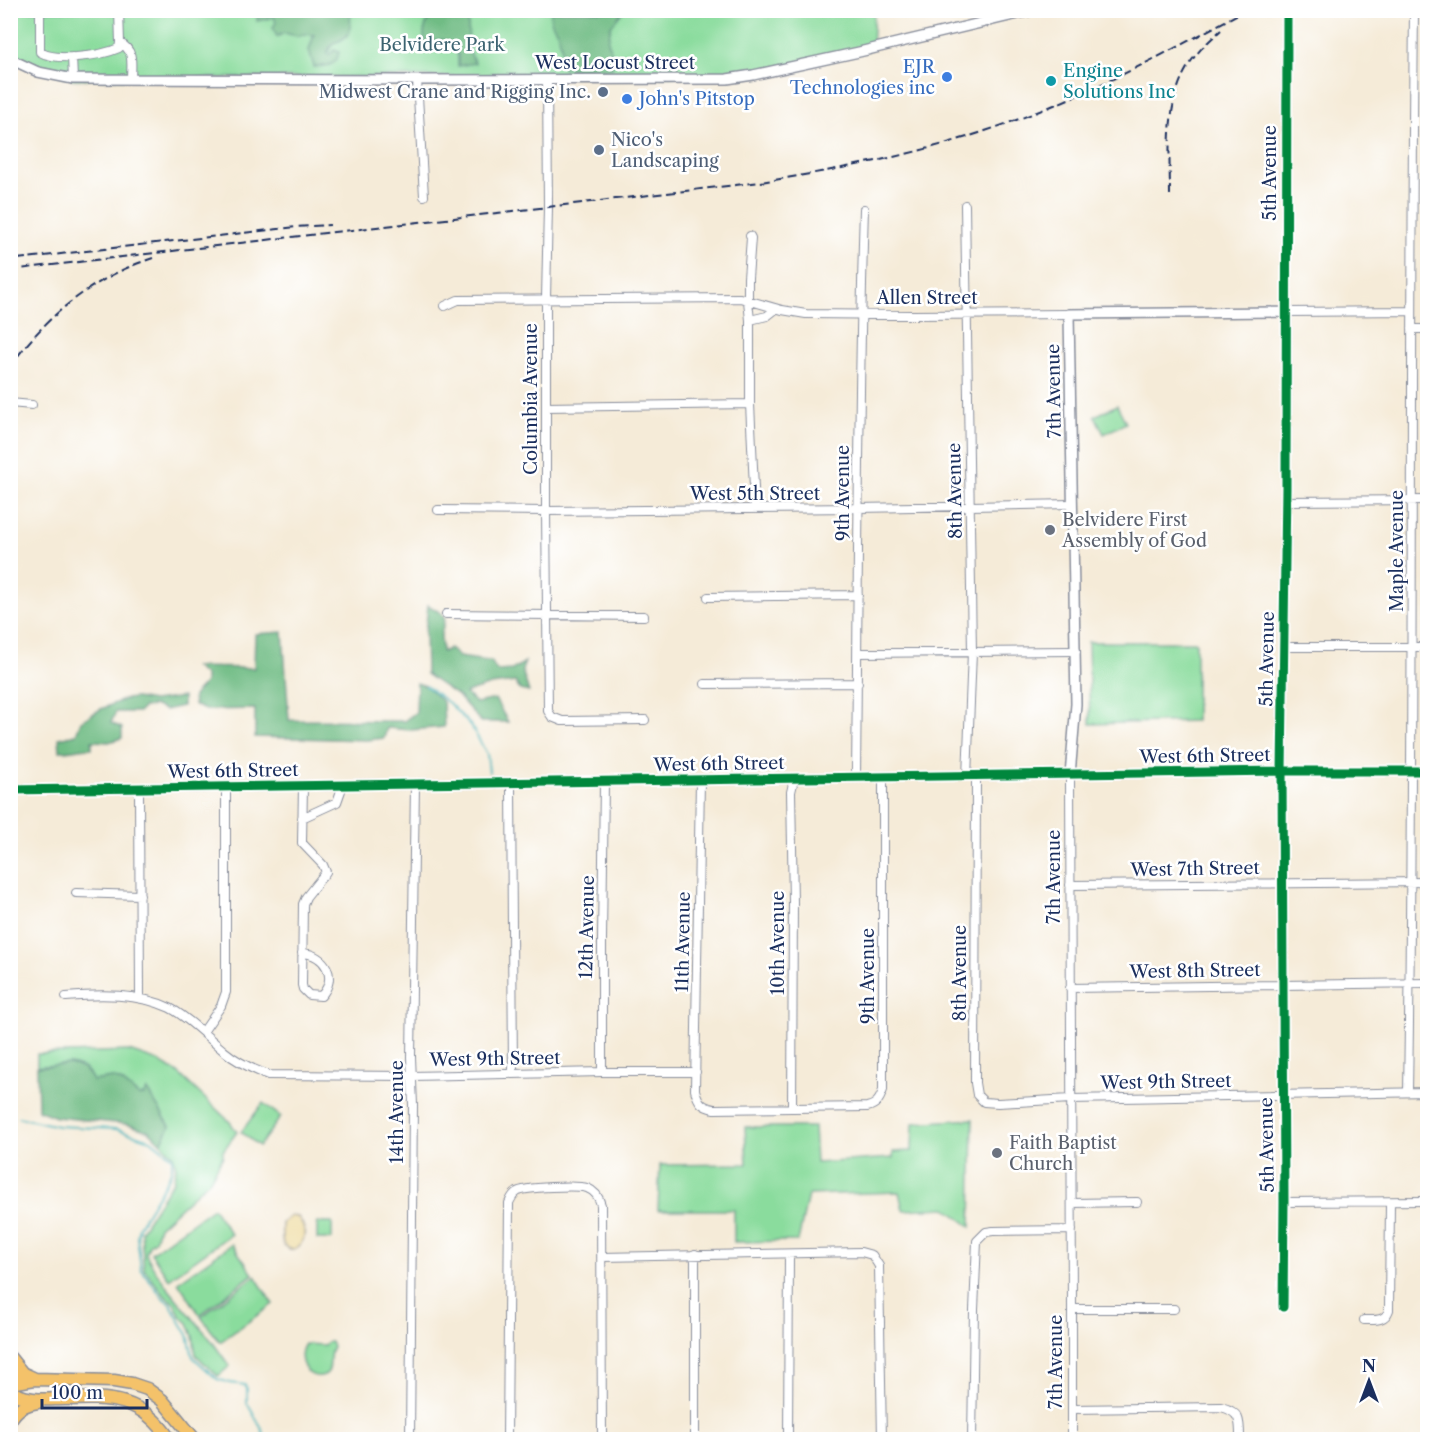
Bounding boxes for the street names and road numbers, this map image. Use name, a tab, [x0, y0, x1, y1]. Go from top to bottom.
street label: West Locust Street	[534, 52, 696, 74]
street label: 5th Avenue	[1259, 125, 1281, 221]
street label: Allen Street	[875, 287, 978, 309]
street label: Columbia Avenue	[520, 323, 542, 475]
street label: 7th Avenue	[1042, 344, 1066, 438]
street label: 8th Avenue	[943, 443, 967, 539]
street label: 9th Avenue	[832, 445, 854, 541]
street label: West 5th Street	[689, 483, 821, 505]
street label: Maple Avenue	[1386, 490, 1408, 612]
street label: 5th Avenue	[1255, 611, 1279, 707]
street label: West 6th Street	[1138, 744, 1271, 768]
street label: West 6th Street	[652, 752, 785, 776]
street label: West 6th Street	[166, 759, 299, 783]
street label: 7th Avenue	[1043, 830, 1065, 924]
street label: West 7th Street	[1129, 857, 1261, 881]
street label: 12th Avenue	[575, 875, 599, 979]
street label: 11th Avenue	[671, 891, 695, 993]
street label: 10th Avenue	[767, 891, 789, 995]
street label: 8th Avenue	[949, 925, 971, 1021]
street label: 9th Avenue	[857, 928, 879, 1024]
street label: West 8th Street	[1128, 959, 1261, 983]
street label: West 9th Street	[428, 1047, 561, 1071]
street label: 14th Avenue	[386, 1060, 408, 1164]
street label: West 9th Street	[1099, 1070, 1232, 1094]
street label: 5th Avenue	[1255, 1097, 1279, 1193]
street label: 7th Avenue	[1045, 1315, 1067, 1409]

